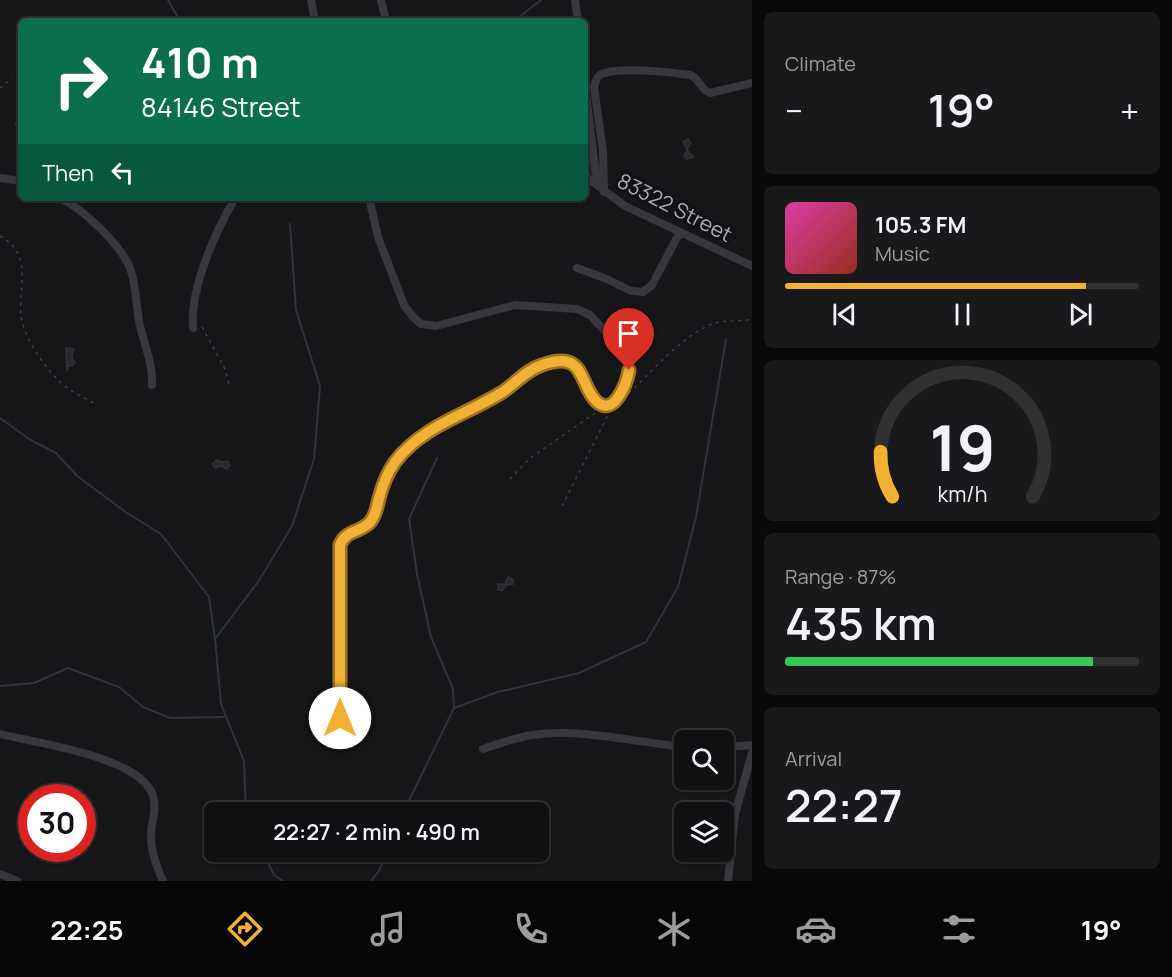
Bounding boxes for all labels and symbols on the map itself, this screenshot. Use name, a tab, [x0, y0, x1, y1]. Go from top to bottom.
street label: 83322 Street	[613, 166, 737, 248]
pin	[603, 308, 654, 370]
position arrow	[308, 686, 372, 750]
speed limit sign: 30	[18, 784, 96, 862]

